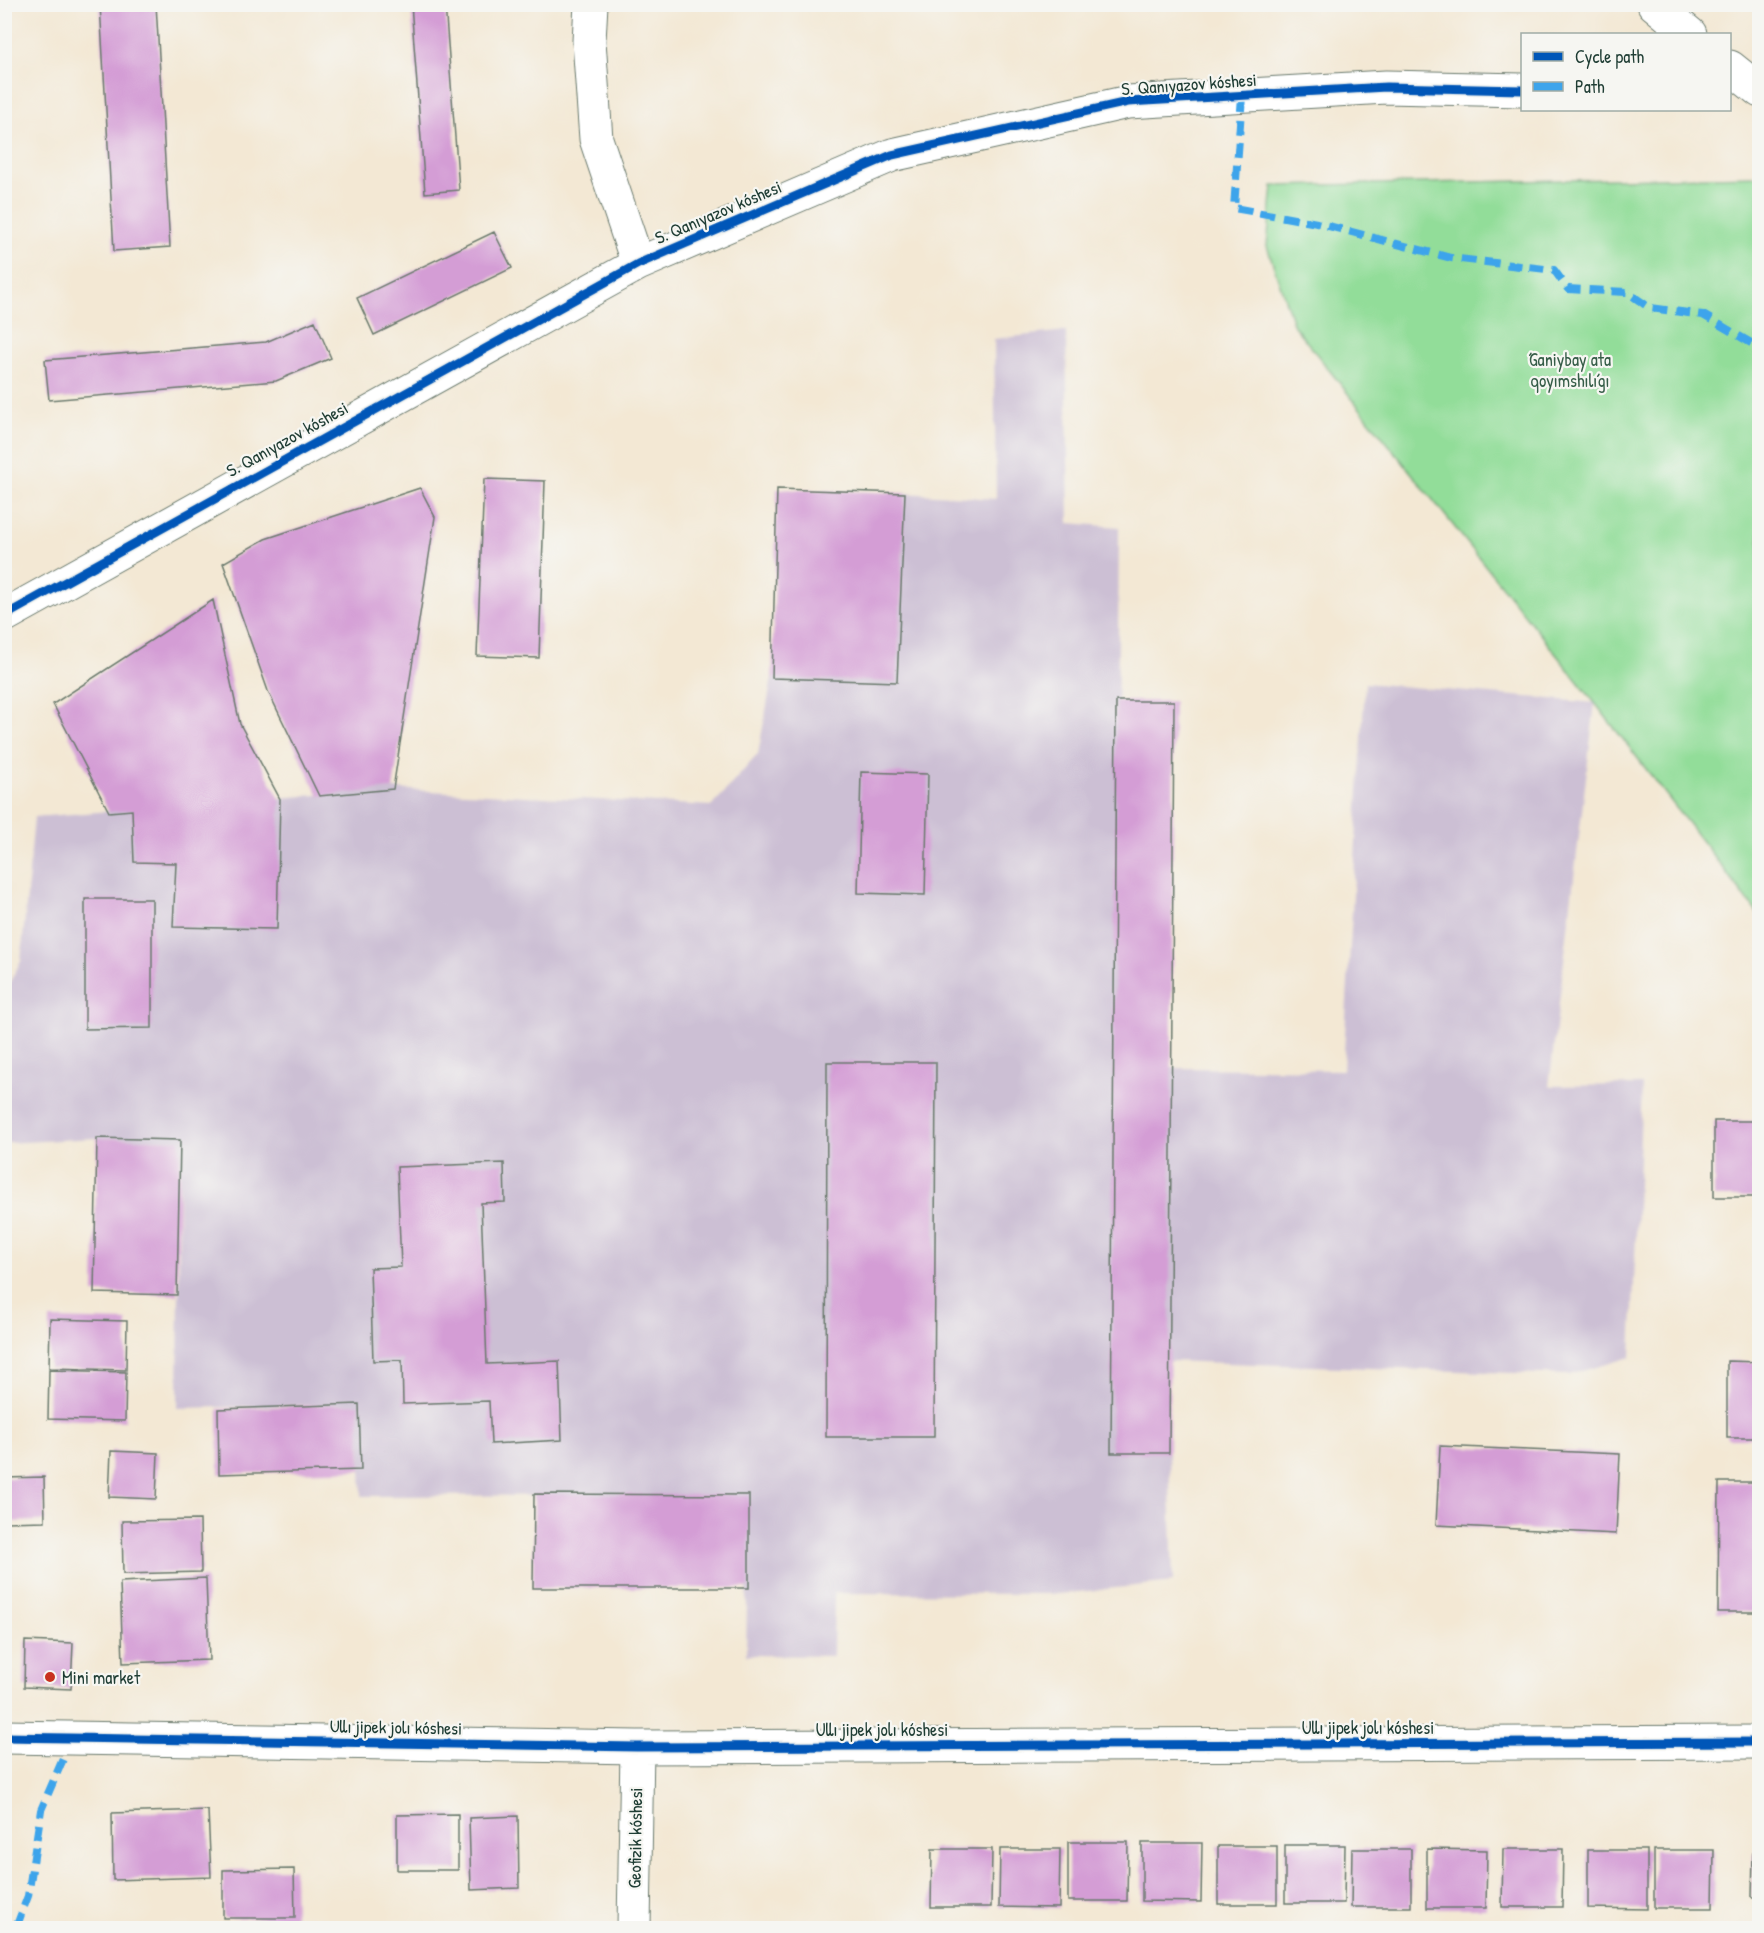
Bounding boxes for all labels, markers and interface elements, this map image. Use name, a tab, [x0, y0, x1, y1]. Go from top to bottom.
legend	[1521, 33, 1731, 111]
text: Cycle path	[1575, 44, 1645, 69]
street label: S. Qanıyazov kóshesi	[1121, 67, 1257, 101]
text: Path	[1575, 74, 1605, 99]
street label: S. Qanıyazov kóshesi	[651, 174, 785, 250]
park label: Ǵaniybay ata qoyımshılıǵı	[1529, 347, 1611, 393]
street label: S. Qanıyazov kóshesi	[222, 395, 352, 483]
place label: Mini market	[62, 1665, 141, 1690]
marker: Mini market	[43, 1670, 57, 1684]
street label: Ullı jipek jolı kóshesi	[330, 1713, 462, 1741]
street label: Ullı jipek jolı kóshesi	[1302, 1715, 1434, 1740]
street label: Ullı jipek jolı kóshesi	[816, 1717, 948, 1742]
street label: Geofizik kóshesi	[622, 1787, 648, 1889]

